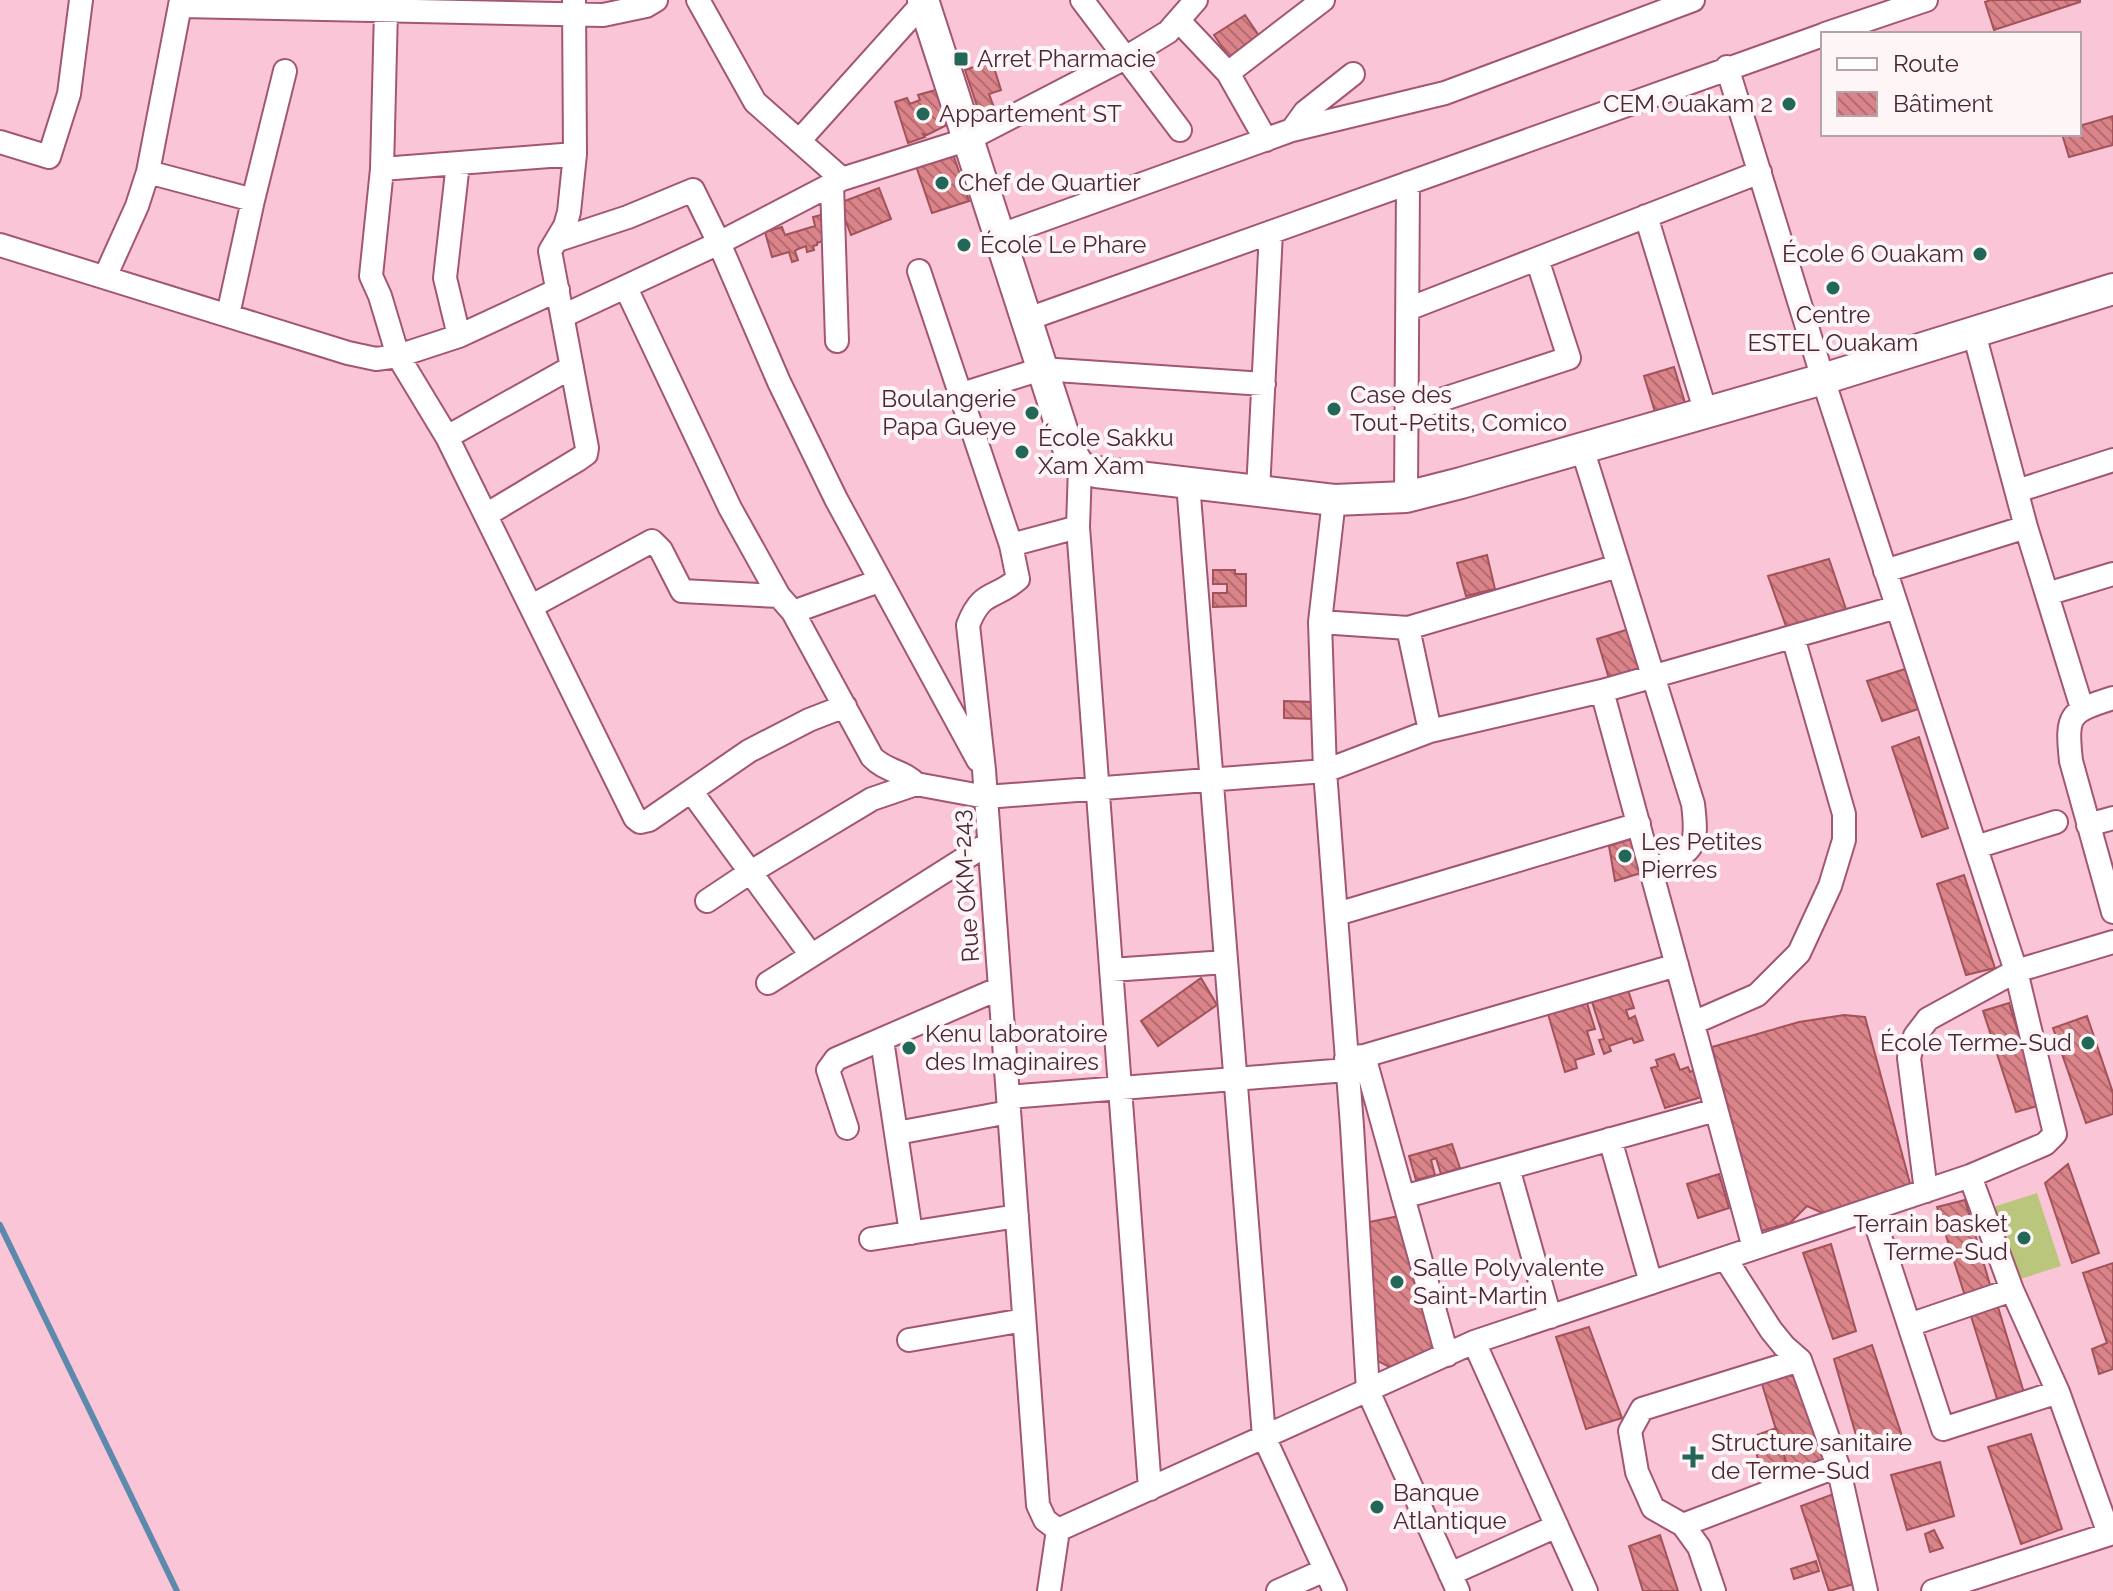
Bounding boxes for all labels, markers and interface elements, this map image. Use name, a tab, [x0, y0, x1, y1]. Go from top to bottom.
legend	[1821, 32, 2081, 136]
place label: Arret Pharmacie	[977, 44, 1156, 73]
text: Route	[1893, 49, 1959, 78]
marker: Arret Pharmacie	[952, 50, 970, 68]
place label: CEM Ouakam 2	[1603, 89, 1773, 118]
text: Bâtiment	[1893, 89, 1993, 118]
marker: CEM Ouakam 2	[1780, 95, 1798, 113]
place label: Appartement ST	[939, 99, 1122, 128]
marker: Appartement ST	[914, 105, 932, 123]
place label: Chef de Quartier	[958, 168, 1141, 197]
marker: Chef de Quartier	[933, 174, 951, 192]
place label: École Le Phare	[980, 230, 1146, 259]
marker: École Le Phare	[955, 236, 973, 254]
place label: École 6 Ouakam	[1782, 239, 1964, 268]
marker: École 6 Ouakam	[1971, 245, 1989, 263]
marker: Centre ESTEL Ouakam	[1824, 279, 1842, 297]
place label: Centre ESTEL Ouakam	[1748, 300, 1918, 357]
place label: Case des Tout-Petits, Comico	[1350, 380, 1567, 437]
place label: Boulangerie Papa Gueye	[881, 384, 1016, 441]
marker: Case des Tout-Petits, Comico	[1325, 400, 1343, 418]
marker: Boulangerie Papa Gueye	[1023, 404, 1041, 422]
place label: École Sakku Xam Xam	[1038, 423, 1174, 480]
marker: École Sakku Xam Xam	[1013, 443, 1031, 461]
street label: Rue OKM-243	[946, 809, 985, 963]
place label: Les Petites Pierres	[1641, 827, 1762, 884]
marker: Les Petites Pierres	[1616, 847, 1634, 865]
place label: Kenu laboratoire des Imaginaires	[925, 1019, 1108, 1076]
place label: École Terme-Sud	[1880, 1028, 2072, 1057]
marker: École Terme-Sud	[2079, 1034, 2097, 1052]
marker: Kenu laboratoire des Imaginaires	[900, 1039, 918, 1057]
place label: Terrain basket Terme-Sud	[1853, 1209, 2008, 1266]
marker: Terrain basket Terme-Sud	[2015, 1229, 2033, 1247]
place label: Salle Polyvalente Saint-Martin	[1413, 1253, 1604, 1310]
marker: Salle Polyvalente Saint-Martin	[1388, 1273, 1406, 1291]
place label: Structure sanitaire de Terme-Sud	[1711, 1428, 1912, 1485]
marker: Structure sanitaire de Terme-Sud	[1682, 1446, 1704, 1468]
place label: Banque Atlantique	[1393, 1478, 1507, 1535]
marker: Banque Atlantique	[1368, 1498, 1386, 1516]

